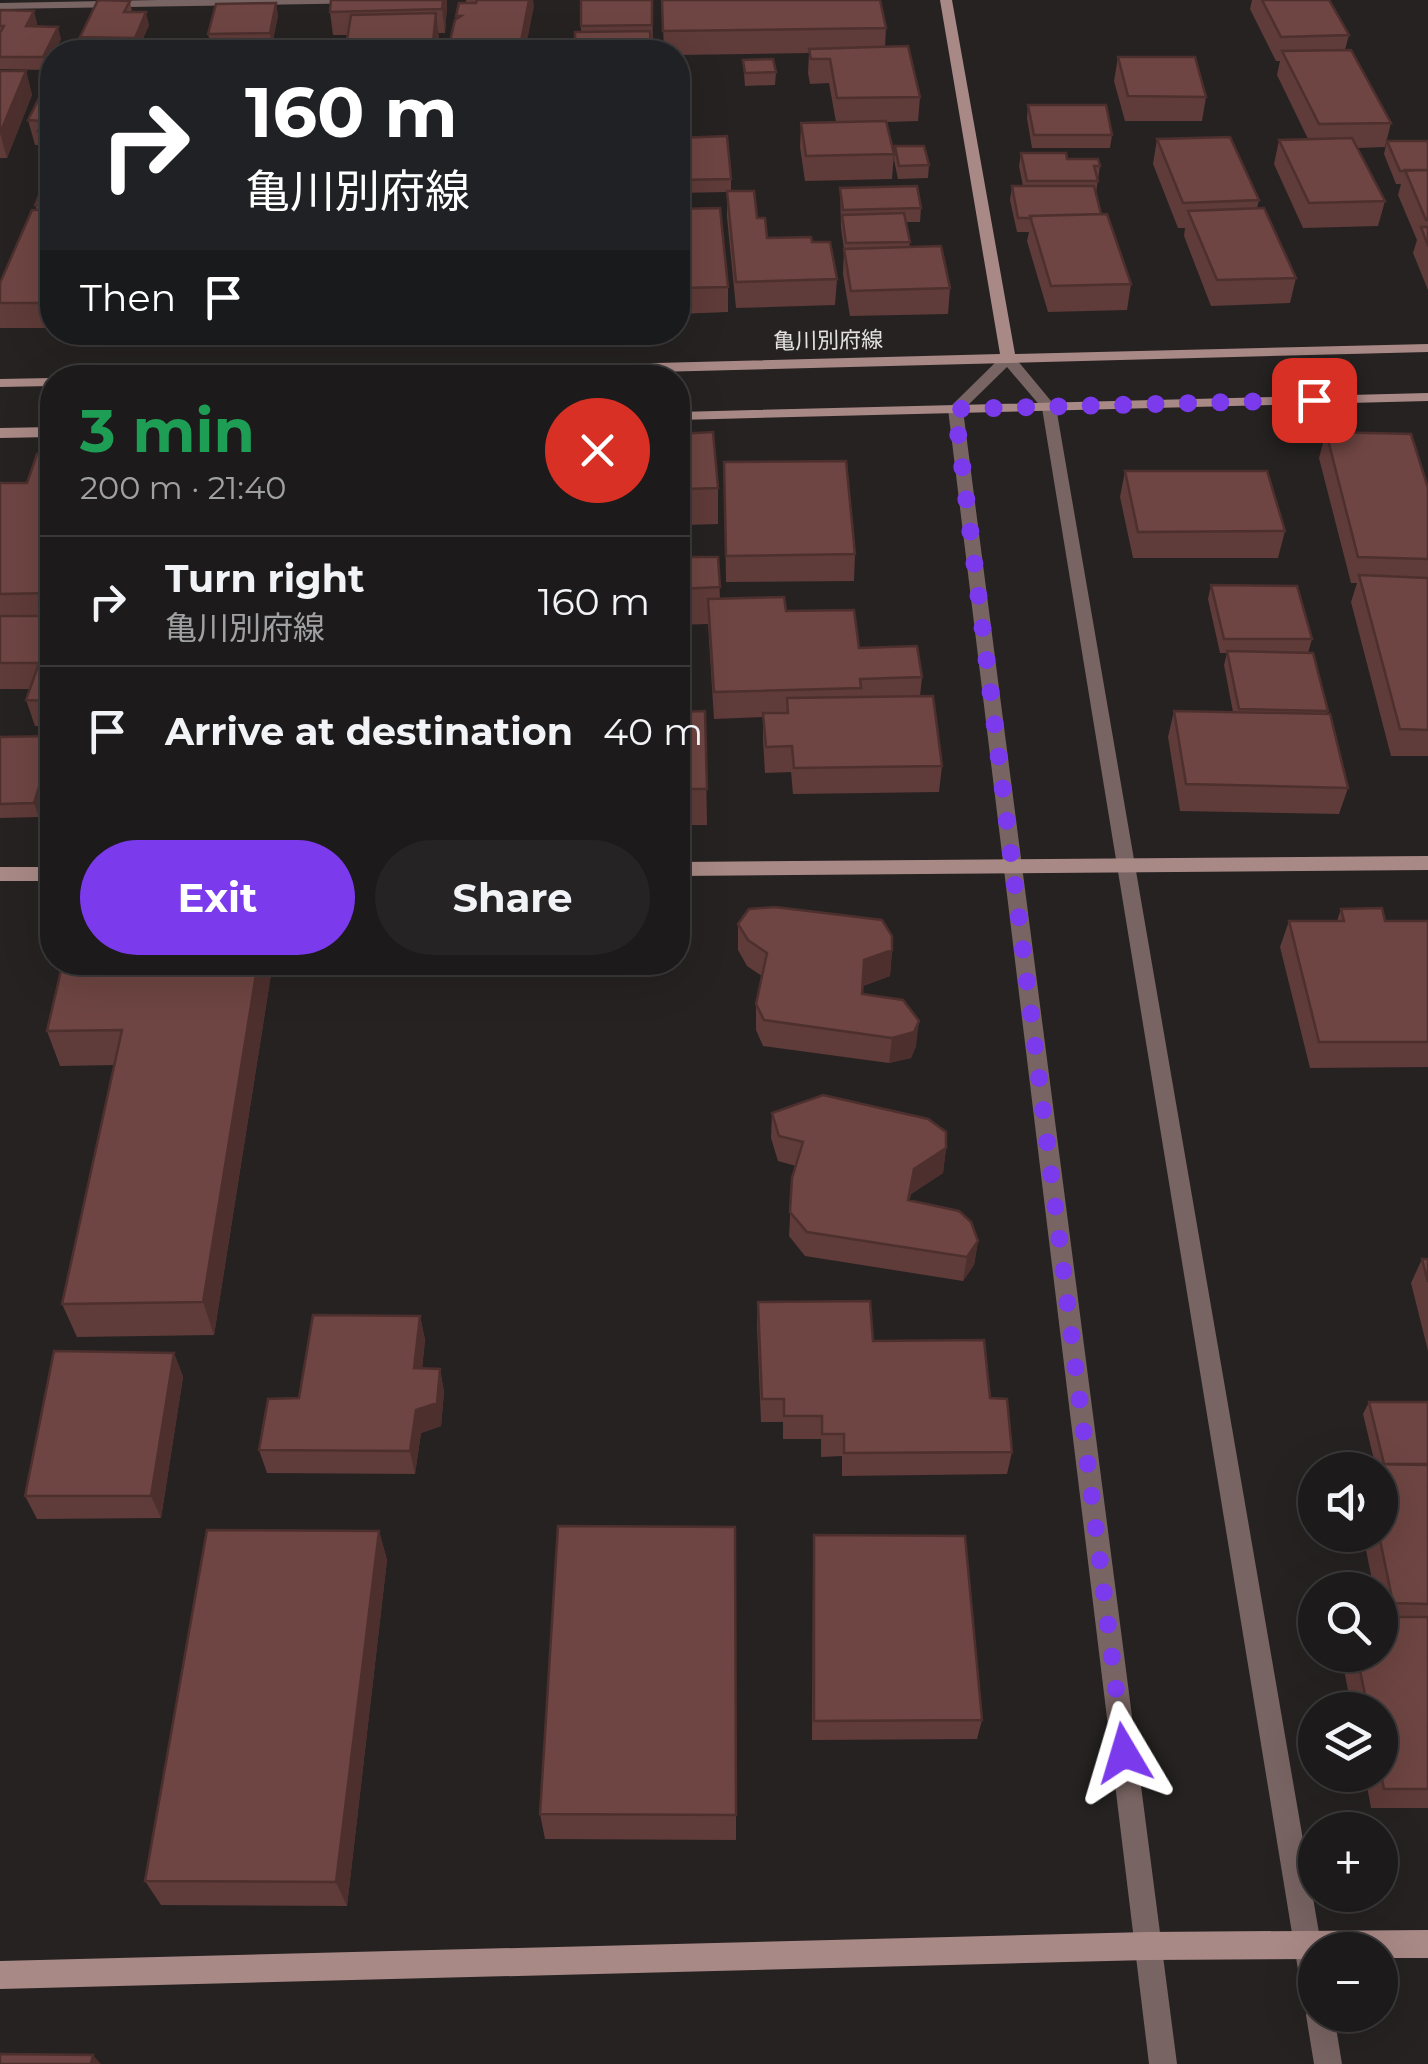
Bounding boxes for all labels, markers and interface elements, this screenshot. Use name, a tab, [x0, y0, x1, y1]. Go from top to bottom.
text: 160 m	[245, 69, 458, 155]
icon: right	[80, 80, 210, 210]
text: 亀川別府線	[245, 163, 470, 218]
icon: arrive	[196, 270, 251, 325]
text: Then	[80, 274, 176, 321]
street label: 亀川別府線	[773, 326, 883, 355]
pin	[1272, 358, 1357, 443]
icon: arrive	[1287, 373, 1342, 428]
text: 3 min	[80, 394, 255, 467]
button: close	[545, 398, 650, 503]
text: 200 m · 21:40	[80, 468, 287, 507]
text: Turn right	[165, 555, 364, 602]
icon: right	[80, 574, 135, 629]
text: 160 m	[538, 578, 650, 625]
text: 亀川別府線	[165, 608, 325, 647]
icon: arrive	[80, 704, 135, 759]
text: Arrive at destination	[165, 708, 573, 755]
text: 40 m	[603, 708, 703, 755]
button: Exit	[80, 840, 355, 955]
button: Share	[375, 840, 650, 955]
map controls	[1298, 1452, 1398, 2032]
button: sound	[1298, 1452, 1398, 1552]
button: search	[1298, 1572, 1398, 1672]
button: layers	[1298, 1692, 1398, 1792]
position arrow	[1072, 1701, 1176, 1805]
button: +	[1298, 1812, 1398, 1912]
button: −	[1298, 1932, 1398, 2032]

